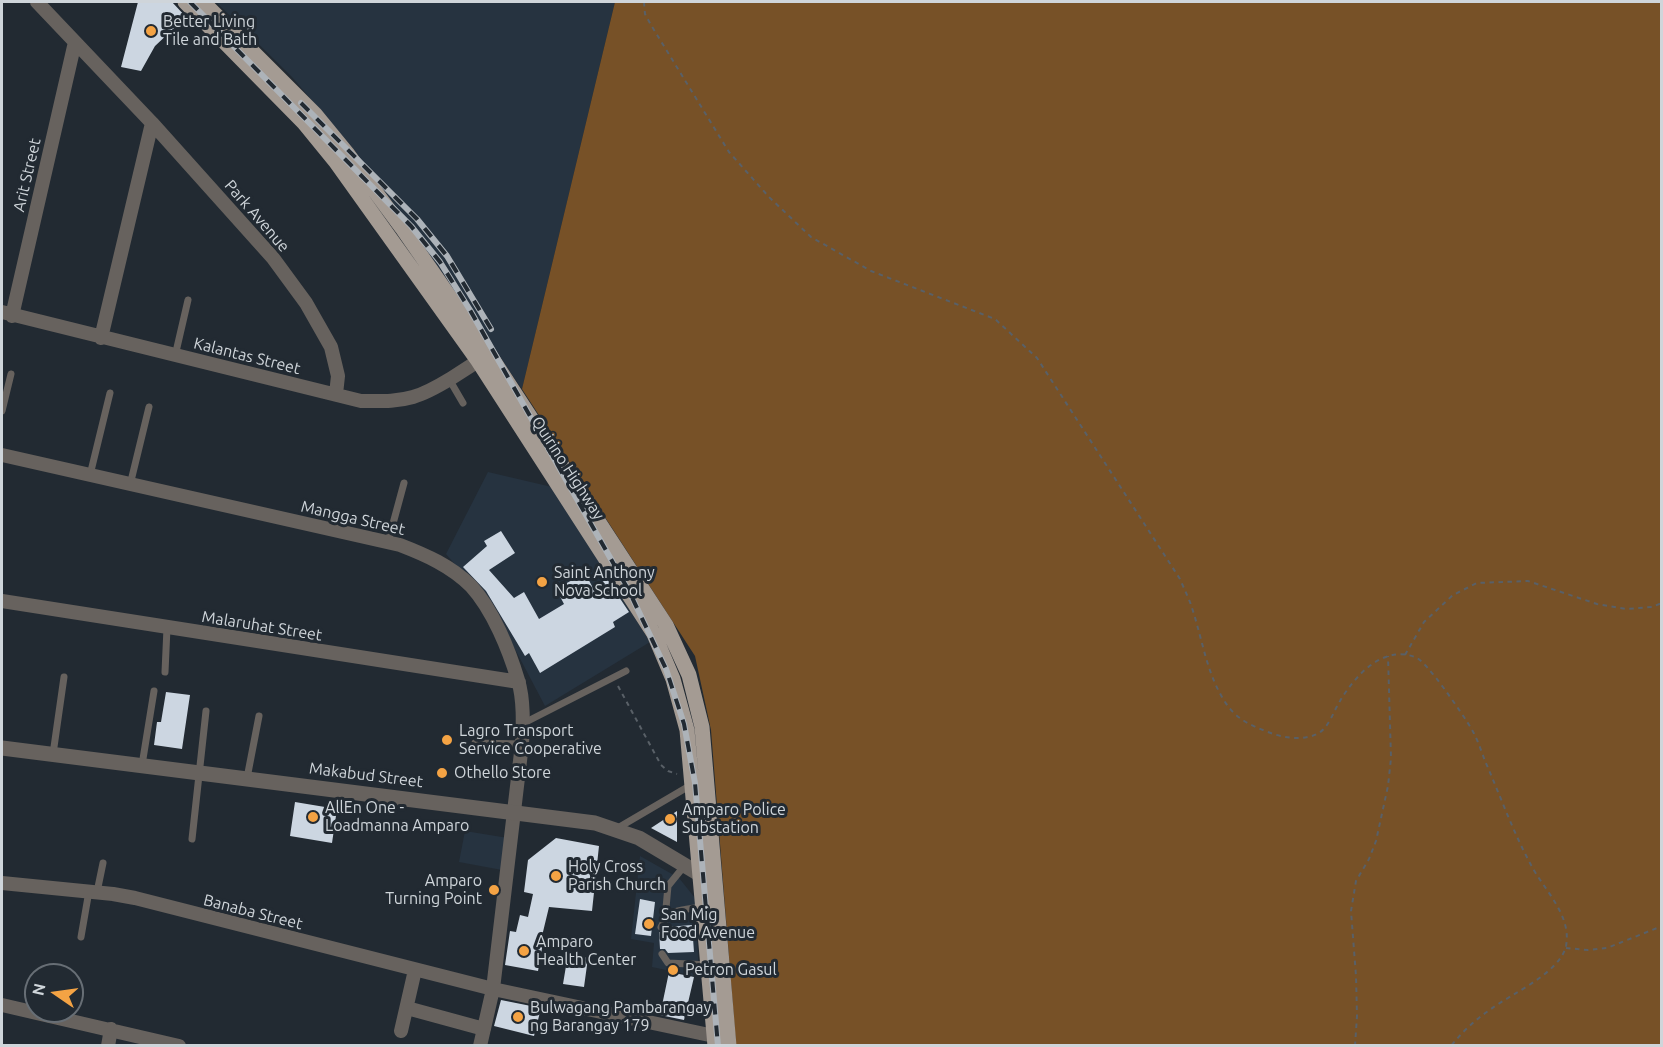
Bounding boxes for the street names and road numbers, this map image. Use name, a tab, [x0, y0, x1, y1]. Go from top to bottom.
street label: Arit Street	[9, 136, 45, 214]
street label: Park Avenue	[220, 176, 294, 256]
street label: Kalantas Street	[192, 333, 302, 379]
street label: Quirino Highway	[527, 413, 609, 523]
street label: Mangga Street	[299, 497, 407, 539]
street label: Malaruhat Street	[200, 607, 324, 645]
street label: Makabud Street	[308, 758, 424, 792]
street label: Banaba Street	[201, 890, 305, 934]

